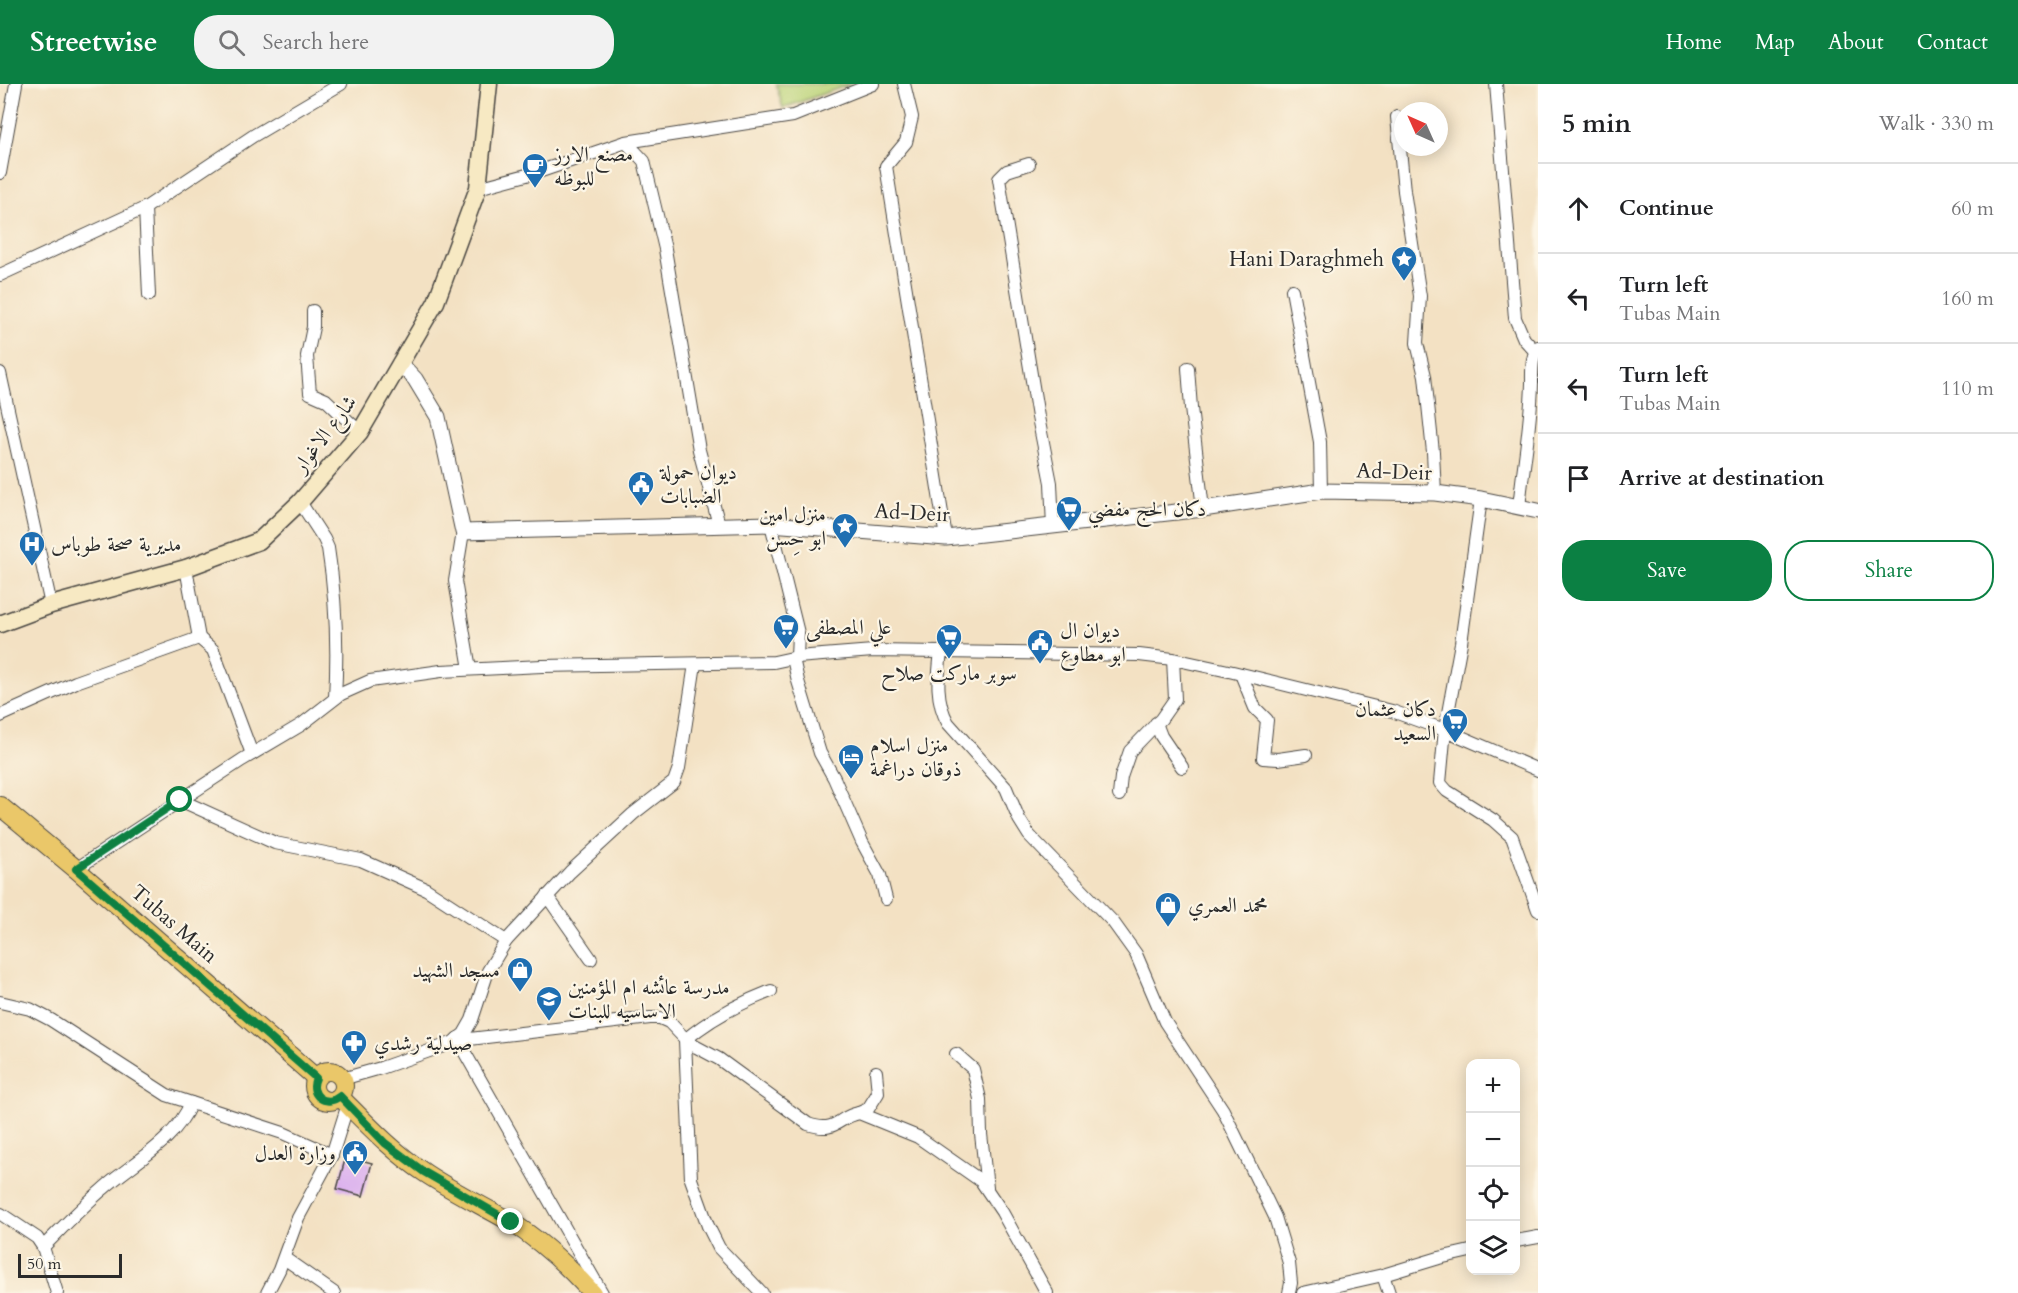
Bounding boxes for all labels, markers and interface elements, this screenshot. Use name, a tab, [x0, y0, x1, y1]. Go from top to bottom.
search box	[194, 15, 614, 69]
text: Streetwise	[30, 23, 158, 61]
icon: search	[215, 26, 248, 59]
text: Search here	[263, 27, 369, 57]
text: Home	[1666, 28, 1722, 57]
text: Map	[1755, 28, 1795, 57]
text: About	[1828, 28, 1884, 57]
text: Contact	[1917, 28, 1988, 57]
north arrow	[1394, 102, 1448, 156]
text: 5 min	[1562, 106, 1631, 141]
text: Walk · 330 m	[1879, 110, 1994, 137]
place label: مصنع الارز للبوظه	[552, 140, 633, 193]
cafe icon: مصنع الارز للبوظه	[520, 151, 550, 189]
icon: ahead	[1562, 192, 1595, 225]
text: Continue	[1619, 193, 1714, 223]
text: 60 m	[1951, 195, 1994, 222]
place icon: Hani Daraghmeh	[1389, 244, 1419, 282]
place label: Hani Daraghmeh	[1229, 245, 1384, 274]
text: Turn left	[1619, 270, 1708, 300]
icon: left	[1562, 282, 1595, 315]
text: 160 m	[1941, 285, 1994, 312]
text: Tubas Main	[1619, 300, 1721, 327]
text: Turn left	[1619, 360, 1708, 390]
icon: left	[1562, 372, 1595, 405]
text: 110 m	[1941, 375, 1994, 402]
street label: شارع الاغوار	[285, 389, 366, 482]
text: Tubas Main	[1619, 390, 1721, 417]
street label: Ad-Deir	[1356, 456, 1433, 488]
place label: ديوان حمولة الضبابات	[659, 458, 737, 511]
icon: arrive	[1562, 462, 1595, 495]
text: Arrive at destination	[1619, 463, 1824, 493]
public building icon: ديوان حمولة الضبابات	[626, 469, 656, 507]
supermarket icon: دكان الحج مفضي	[1054, 494, 1084, 532]
place label: دكان الحج مفضي	[1088, 495, 1206, 529]
street label: Ad-Deir	[873, 497, 951, 529]
place label: منزل امين ابو حِسن	[759, 500, 826, 556]
place icon: منزل امين ابو حِسن	[830, 511, 860, 549]
hospital icon: مديرية صحة طوباس	[17, 529, 47, 567]
place label: مديرية صحة طوباس	[51, 530, 181, 559]
button: Save	[1562, 540, 1772, 601]
button: Share	[1784, 540, 1994, 601]
supermarket icon: علي المصطفى	[771, 612, 801, 650]
place label: علي المصطفى	[806, 613, 891, 647]
place label: ديوان ال ابو مطاوع	[1060, 616, 1126, 672]
supermarket icon: سوبر ماركت صلاح	[934, 622, 964, 660]
public building icon: ديوان ال ابو مطاوع	[1025, 627, 1055, 665]
place label: سوبر ماركت صلاح	[881, 659, 1017, 692]
place label: دكان عثمان السعيد	[1355, 695, 1436, 748]
supermarket icon: دكان عثمان السعيد	[1440, 706, 1470, 744]
place label: منزل اسلام ذوقان دراغمة	[870, 731, 962, 784]
hotel icon: منزل اسلام ذوقان دراغمة	[836, 742, 866, 780]
route start	[166, 786, 192, 812]
street label: Tubas Main	[124, 878, 224, 970]
shop icon: محمد العمري	[1153, 890, 1183, 928]
place label: محمد العمري	[1188, 891, 1268, 921]
shop icon: مسجد الشهيد	[505, 955, 535, 993]
place label: مسجد الشهيد	[412, 956, 500, 985]
place label: مدرسة عائشه ام المؤمنين الاساسيه للبنات	[568, 973, 730, 1026]
school or university icon: مدرسة عائشه ام المؤمنين الاساسيه للبنات	[534, 984, 564, 1022]
pharmacy icon: صيدلية رشدي	[339, 1028, 369, 1066]
place label: صيدلية رشدي	[374, 1029, 472, 1059]
map controls	[1466, 1059, 1520, 1275]
button: +	[1466, 1059, 1520, 1113]
button: −	[1466, 1113, 1520, 1167]
public building icon: وزارة العدل	[340, 1138, 370, 1176]
place label: وزارة العدل	[254, 1139, 336, 1168]
button: locate	[1466, 1167, 1520, 1221]
route end	[497, 1208, 523, 1234]
button: layers	[1466, 1221, 1520, 1275]
scale bar	[18, 1251, 122, 1278]
text: 50 m	[27, 1253, 61, 1275]

